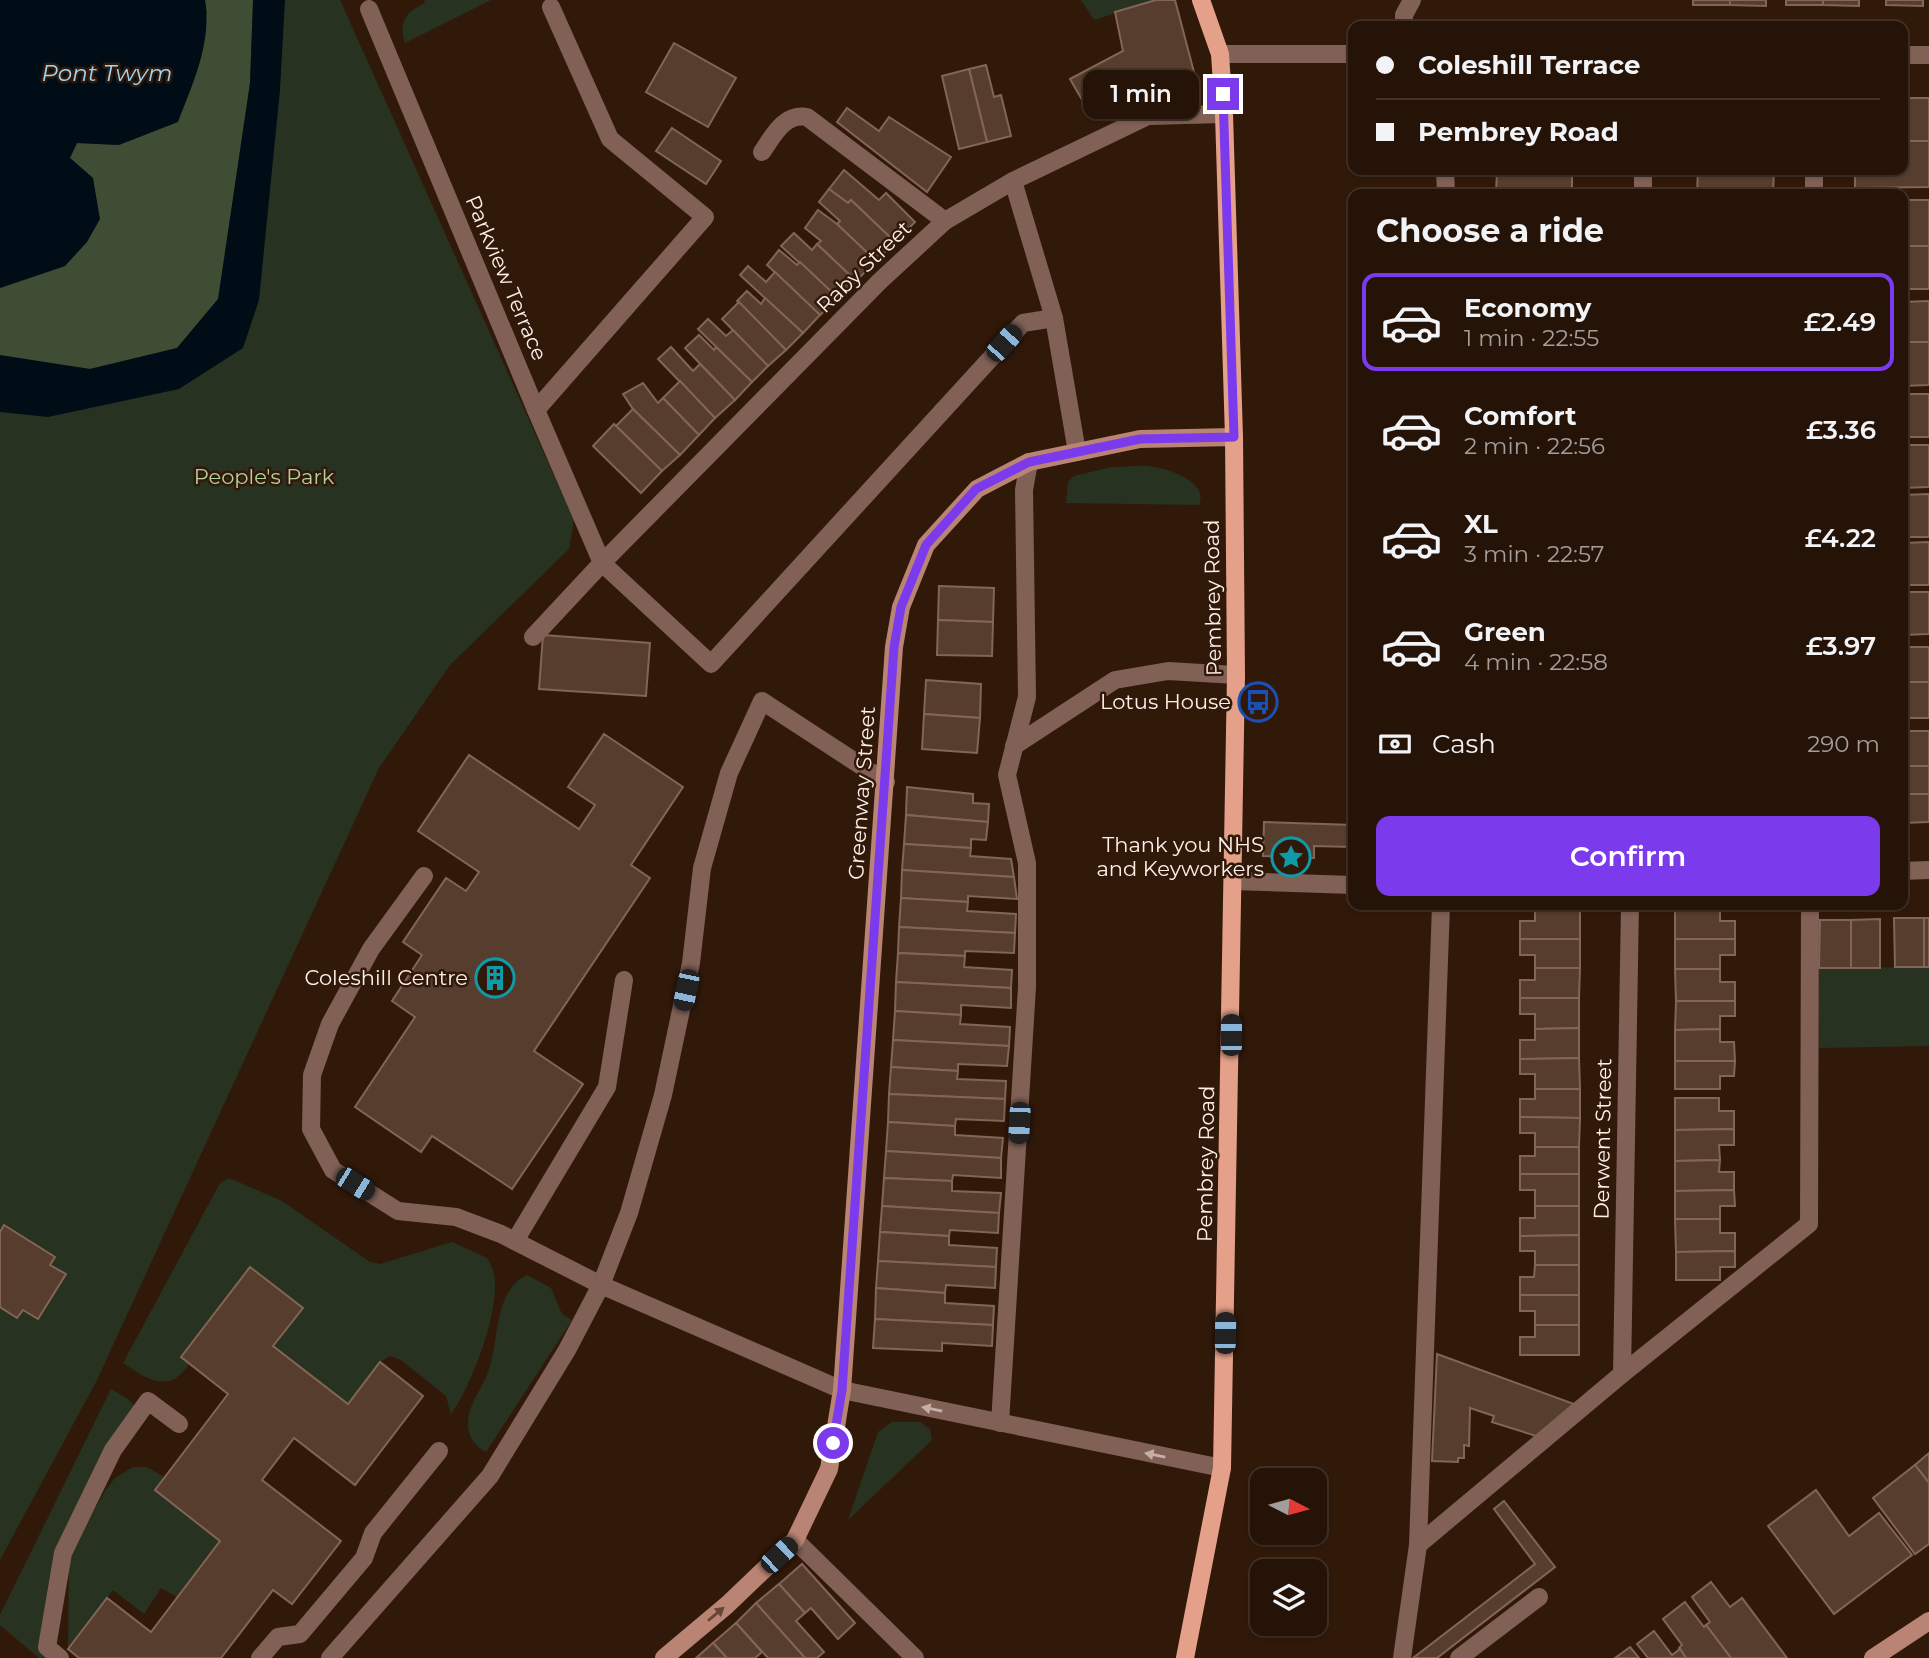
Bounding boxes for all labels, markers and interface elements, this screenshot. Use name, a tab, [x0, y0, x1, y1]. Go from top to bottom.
text: Coleshill Terrace	[1418, 49, 1640, 81]
water label: Pont Twym	[42, 59, 172, 87]
callout: 1 min	[1083, 70, 1198, 119]
route end	[1207, 78, 1239, 110]
text: 1 min	[1110, 80, 1172, 108]
text: Pembrey Road	[1418, 116, 1619, 148]
street label: Parkview Terrace	[460, 191, 553, 364]
text: Choose a ride	[1376, 211, 1604, 250]
street label: Raby Street	[811, 215, 916, 318]
icon: car	[1380, 291, 1443, 354]
text: Economy	[1464, 292, 1591, 324]
text: £2.49	[1804, 306, 1876, 338]
car	[983, 320, 1026, 366]
text: 1 min · 22:55	[1464, 324, 1599, 352]
icon: car	[1380, 399, 1443, 462]
text: Comfort	[1464, 400, 1576, 432]
text: £3.36	[1806, 414, 1876, 446]
text: 2 min · 22:56	[1464, 432, 1605, 460]
park label: People's Park	[194, 464, 335, 489]
icon: car	[1380, 507, 1443, 570]
text: XL	[1464, 508, 1498, 540]
street label: Pembrey Road	[1199, 520, 1226, 676]
text: £4.22	[1805, 522, 1876, 554]
text: 3 min · 22:57	[1464, 540, 1604, 568]
icon: car	[1380, 615, 1443, 678]
text: Green	[1464, 616, 1546, 648]
text: £3.97	[1806, 630, 1876, 662]
text: 4 min · 22:58	[1464, 648, 1608, 676]
bus stop icon: Lotus House	[1237, 681, 1279, 723]
place label: Lotus House	[1100, 689, 1231, 714]
street label: Greenway Street	[843, 705, 880, 881]
icon: cash	[1376, 725, 1414, 763]
text: Cash	[1432, 728, 1496, 760]
text: 290 m	[1807, 730, 1880, 758]
button: Confirm	[1376, 816, 1880, 896]
place label: Thank you NHS and Keyworkers	[1096, 832, 1264, 881]
place icon: Thank you NHS and Keyworkers	[1270, 836, 1312, 878]
building icon: Coleshill Centre	[474, 957, 516, 999]
place label: Coleshill Centre	[305, 965, 468, 990]
car	[672, 967, 701, 1013]
car	[1221, 1014, 1242, 1056]
street label: Derwent Street	[1589, 1058, 1616, 1220]
street label: Pembrey Road	[1192, 1086, 1219, 1242]
car	[1008, 1101, 1031, 1145]
car	[332, 1164, 379, 1204]
car	[1215, 1312, 1236, 1354]
one-way arrow	[921, 1404, 943, 1415]
route start	[817, 1427, 849, 1459]
one-way arrow	[1144, 1449, 1166, 1460]
north arrow	[1250, 1468, 1326, 1545]
map controls	[1250, 1468, 1327, 1636]
car	[757, 1533, 802, 1577]
button: layers	[1250, 1559, 1327, 1636]
one-way arrow	[707, 1606, 725, 1622]

